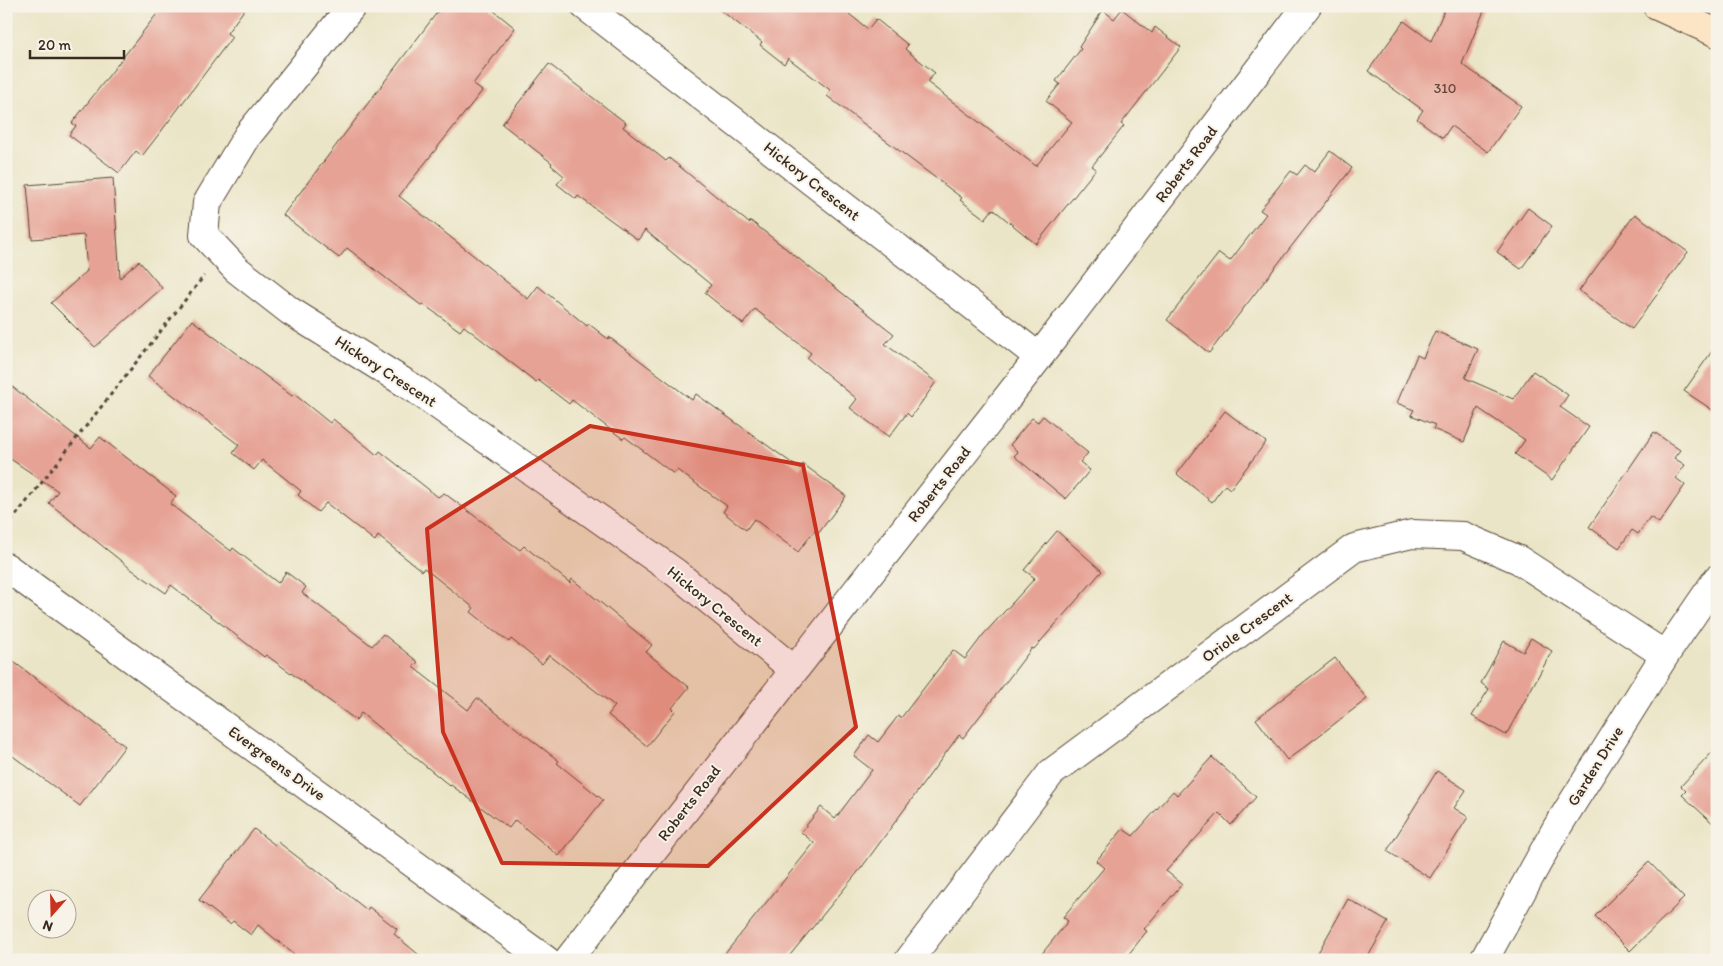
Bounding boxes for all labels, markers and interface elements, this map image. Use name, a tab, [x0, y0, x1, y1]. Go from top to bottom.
scale bar	[30, 28, 124, 60]
text: 20 m	[38, 36, 72, 54]
house number: 310	[1434, 80, 1456, 97]
street label: Roberts Road	[1151, 122, 1221, 206]
street label: Hickory Crescent	[760, 137, 864, 225]
street label: Hickory Crescent	[332, 331, 440, 411]
street label: Roberts Road	[903, 442, 975, 526]
street label: Hickory Crescent	[663, 562, 767, 650]
street label: Oriole Crescent	[1198, 588, 1296, 666]
street label: Evergreens Drive	[225, 722, 329, 804]
street label: Garden Drive	[1563, 723, 1627, 809]
street label: Roberts Road	[653, 761, 725, 845]
north arrow	[28, 888, 78, 938]
text: N	[40, 916, 55, 935]

